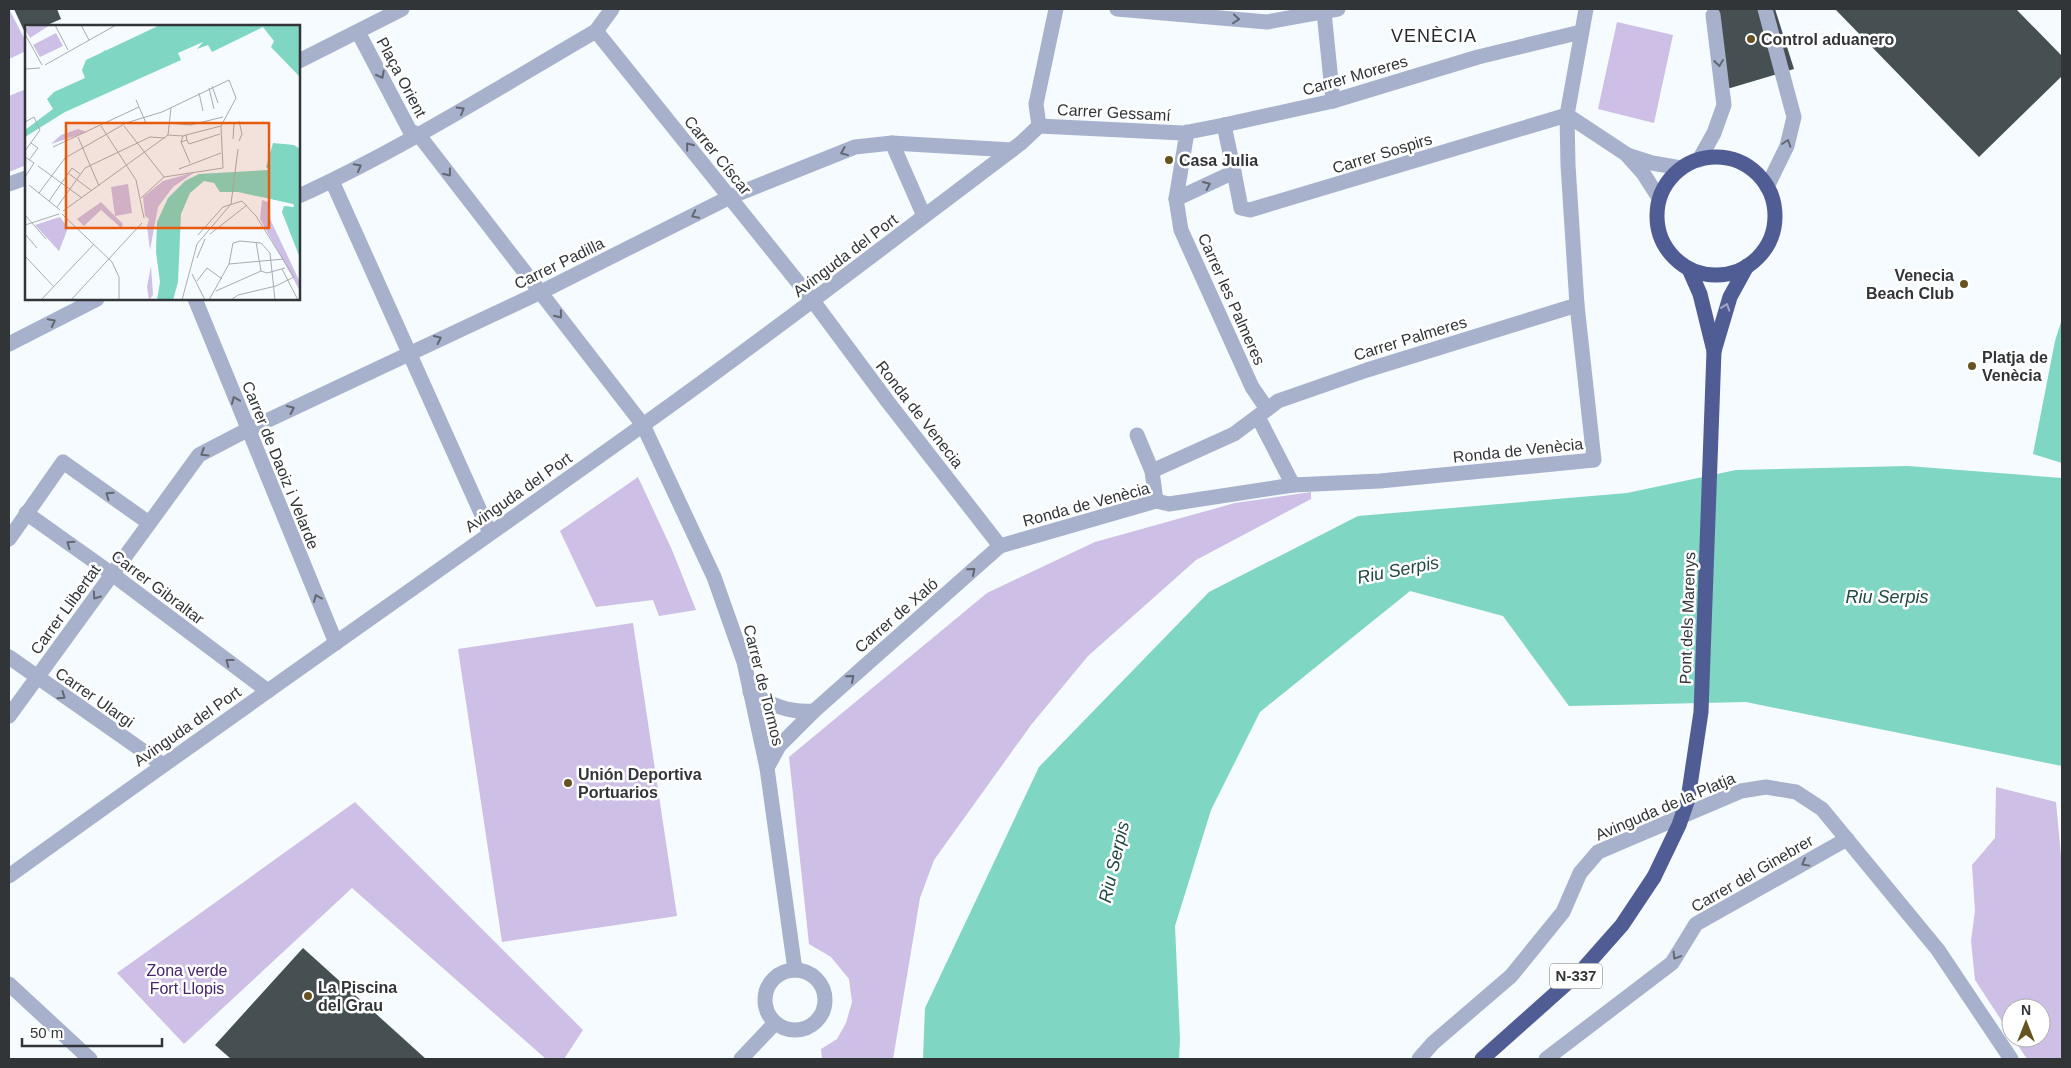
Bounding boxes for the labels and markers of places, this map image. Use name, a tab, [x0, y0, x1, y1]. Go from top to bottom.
place label: Control aduanero	[1761, 31, 1895, 48]
marker: Control aduanero	[1745, 33, 1757, 45]
place label: Casa Julia	[1179, 152, 1258, 169]
marker: Casa Julia	[1163, 154, 1175, 166]
place label: Venecia Beach Club	[1866, 267, 1954, 302]
marker: Venecia Beach Club	[1958, 278, 1970, 290]
place label: Platja de Venècia	[1982, 349, 2048, 384]
marker: Platja de Venècia	[1966, 360, 1978, 372]
place label: Unión Deportiva Portuarios	[578, 766, 702, 801]
marker: Unión Deportiva Portuarios	[562, 777, 574, 789]
place label: La Piscina del Grau	[318, 979, 397, 1014]
marker: La Piscina del Grau	[302, 990, 314, 1002]

